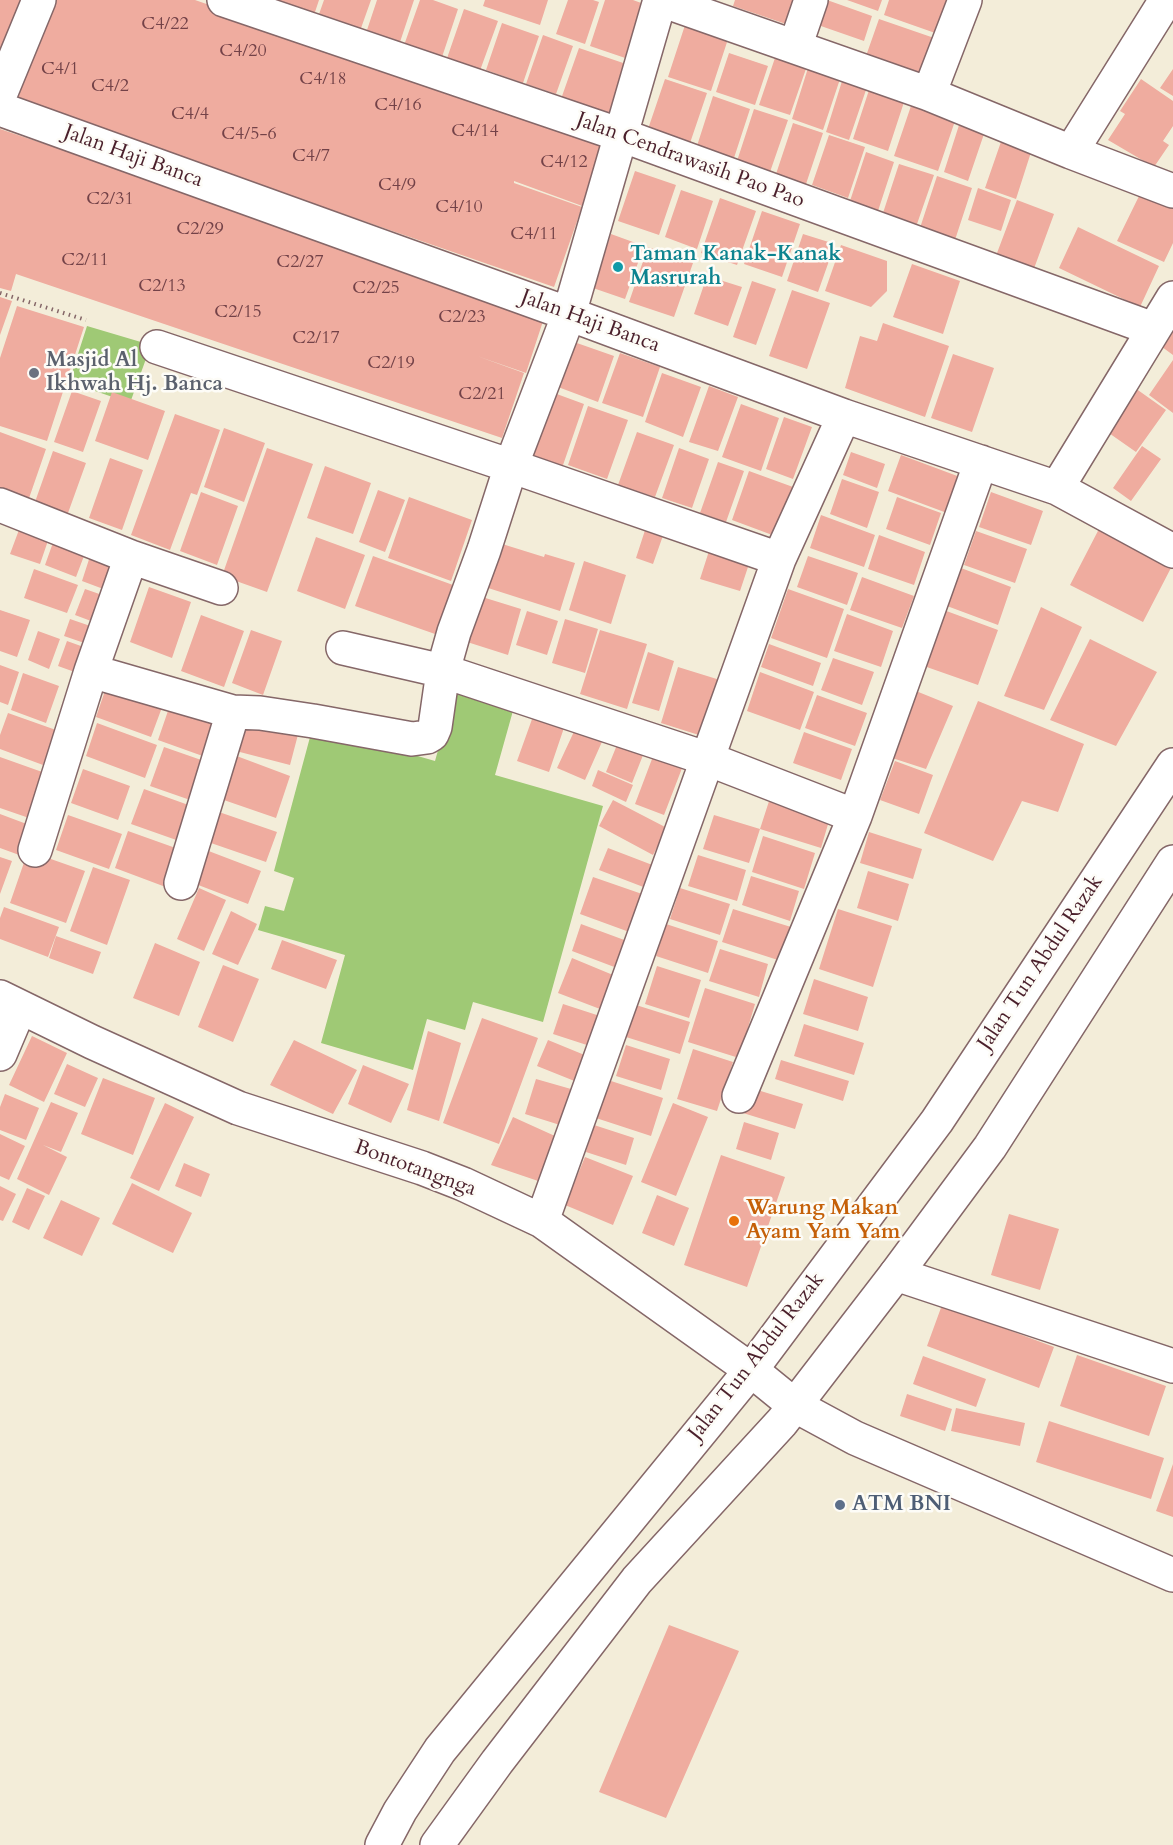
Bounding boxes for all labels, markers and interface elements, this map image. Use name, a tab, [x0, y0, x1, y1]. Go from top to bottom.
house number: C4/22	[141, 14, 189, 36]
house number: C4/20	[219, 41, 267, 63]
house number: C4/1	[41, 59, 79, 81]
house number: C4/18	[299, 69, 347, 91]
house number: C4/2	[91, 76, 129, 98]
house number: C4/16	[374, 95, 422, 117]
house number: C4/4	[171, 104, 209, 126]
street label: Jalan Cendrawasih Pao Pao	[572, 108, 808, 214]
street label: Jalan Haji Banca	[60, 120, 206, 194]
house number: C4/14	[451, 121, 499, 143]
house number: C4/5-6	[221, 124, 277, 146]
house number: C4/7	[292, 146, 330, 168]
house number: C4/12	[540, 152, 588, 174]
house number: C4/9	[378, 175, 416, 197]
house number: C2/31	[86, 189, 134, 211]
house number: C4/10	[435, 197, 483, 219]
house number: C2/29	[176, 219, 224, 241]
house number: C4/11	[510, 224, 558, 246]
place label: Taman Kanak-Kanak Masrurah	[630, 242, 841, 292]
house number: C2/11	[61, 250, 109, 272]
house number: C2/27	[276, 252, 324, 274]
marker: Taman Kanak-Kanak Masrurah	[611, 260, 625, 274]
house number: C2/13	[138, 276, 186, 298]
house number: C2/25	[352, 278, 400, 300]
street label: Jalan Haji Banca	[517, 285, 663, 359]
house number: C2/15	[214, 302, 262, 324]
house number: C2/23	[438, 307, 486, 329]
house number: C2/17	[292, 328, 340, 350]
place label: Masjid Al Ikhwah Hj. Banca	[46, 348, 223, 398]
house number: C2/19	[367, 353, 415, 375]
marker: Masjid Al Ikhwah Hj. Banca	[27, 366, 41, 380]
house number: C2/21	[458, 384, 506, 406]
street label: Jalan Tun Abdul Razak	[973, 871, 1109, 1055]
street label: Bontotangnga	[351, 1135, 479, 1203]
place label: Warung Makan Ayam Yam Yam	[746, 1196, 900, 1246]
marker: Warung Makan Ayam Yam Yam	[727, 1214, 741, 1228]
street label: Jalan Tun Abdul Razak	[684, 1268, 830, 1446]
place label: ATM BNI	[852, 1492, 951, 1518]
marker: ATM BNI	[833, 1498, 847, 1512]

